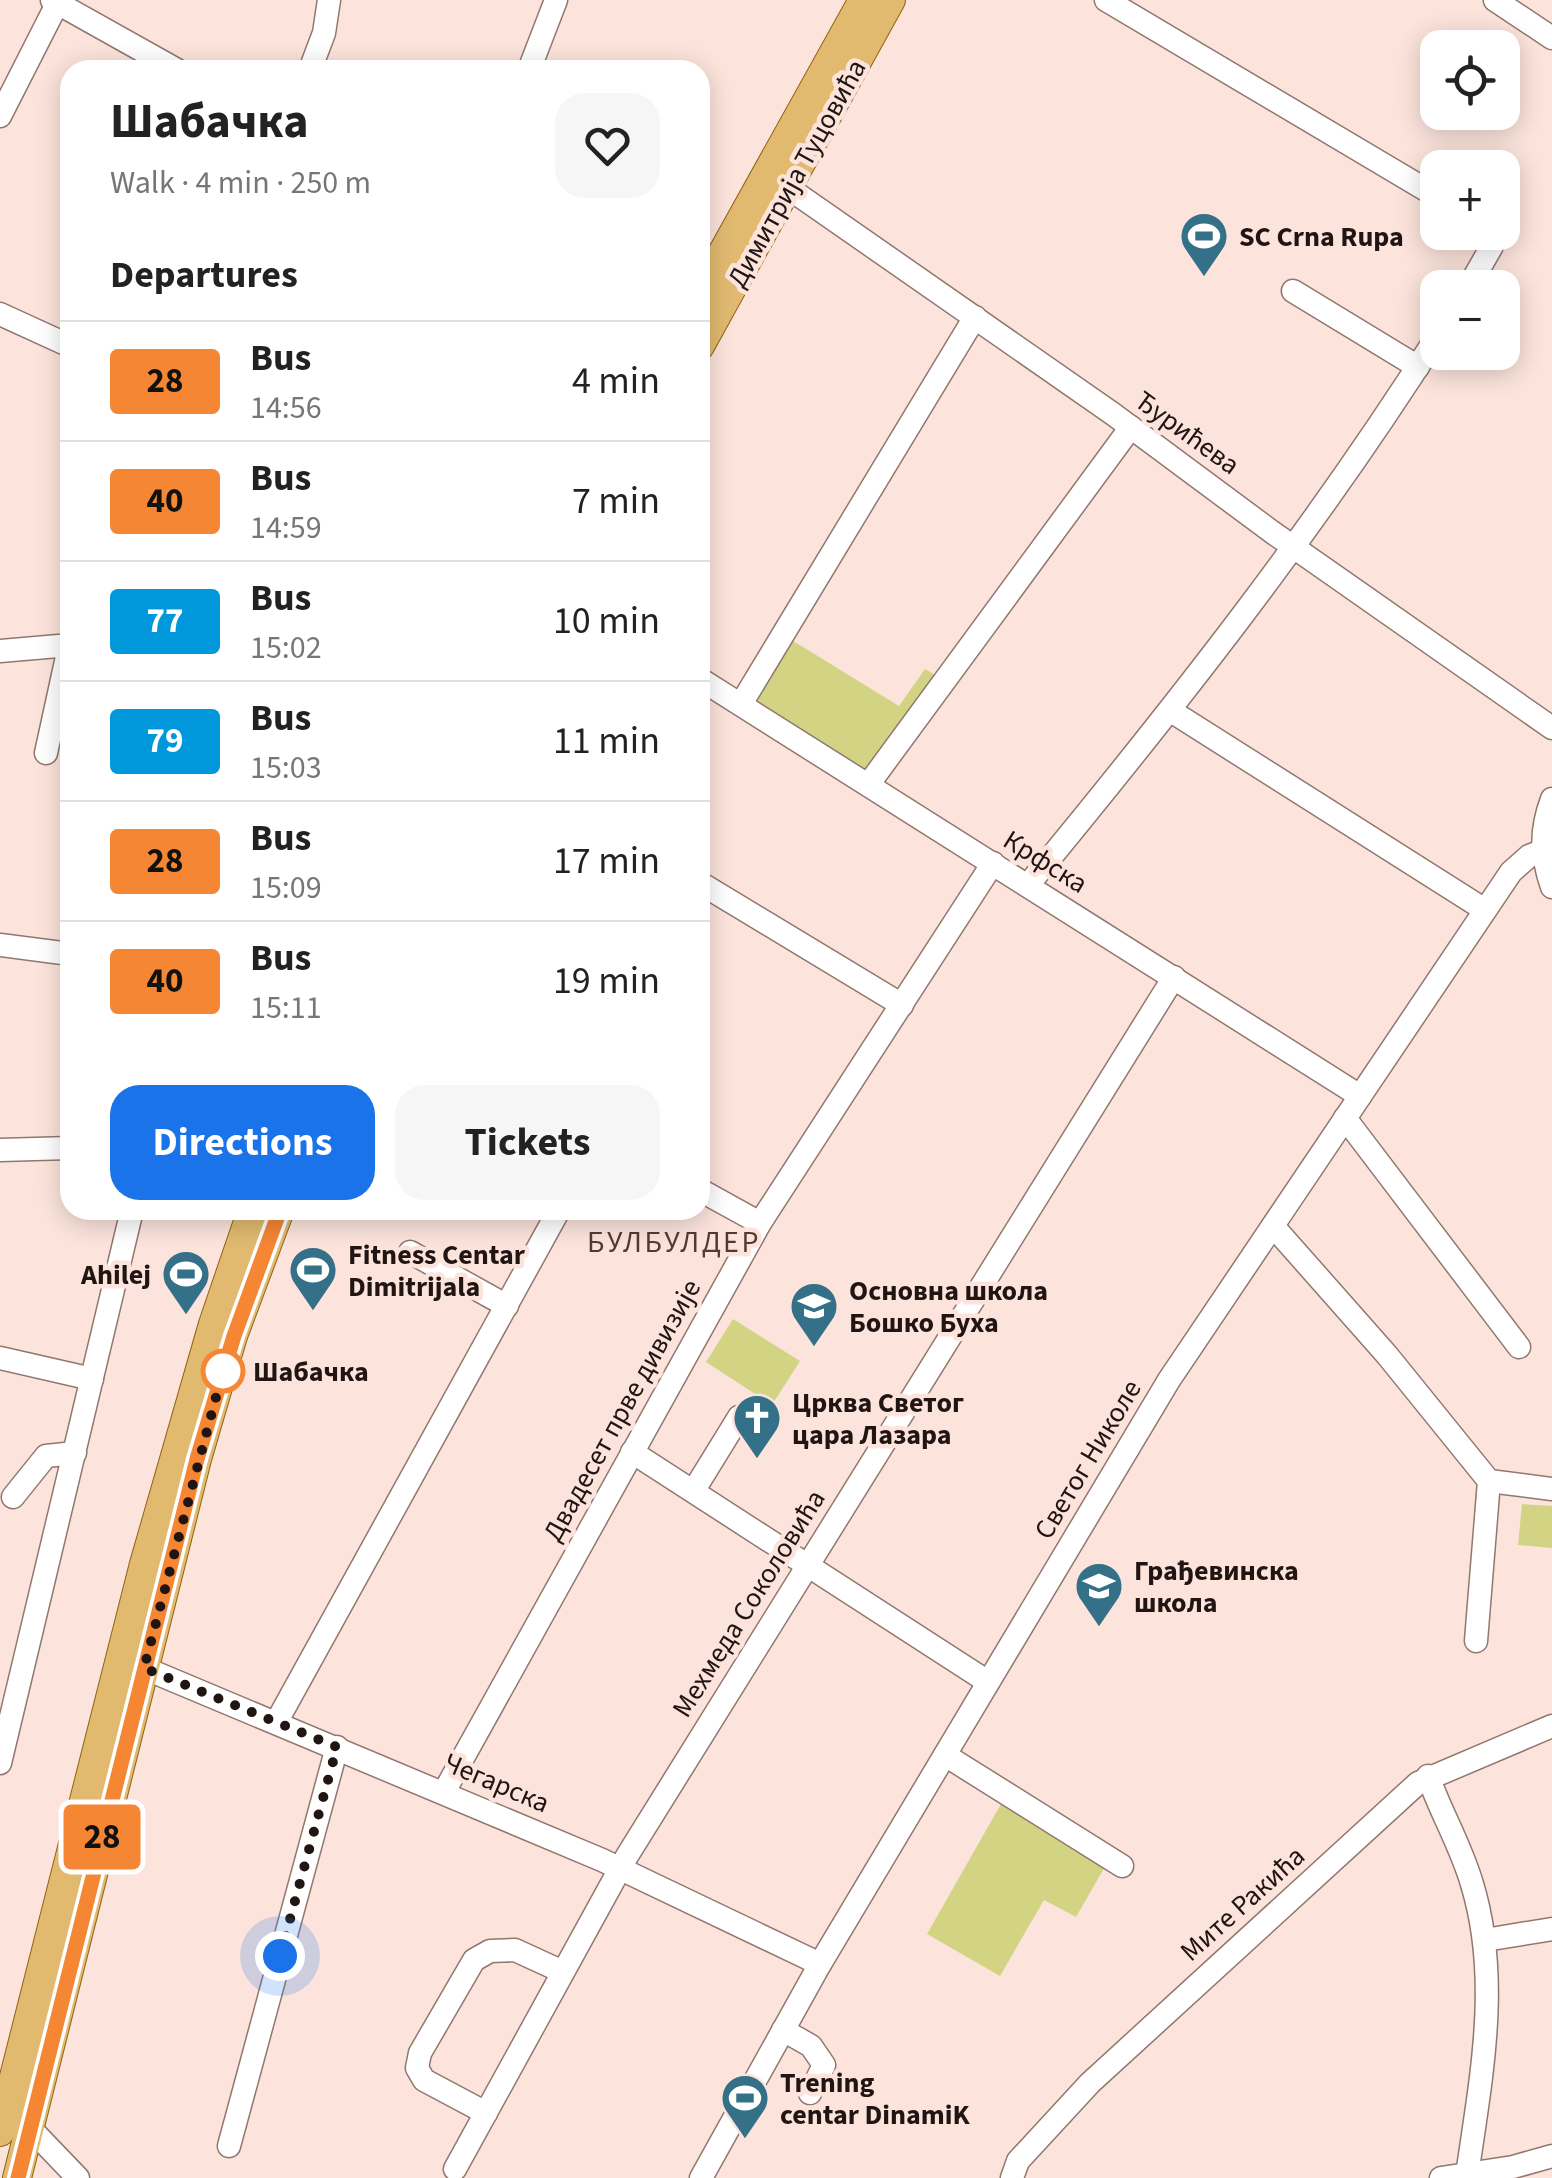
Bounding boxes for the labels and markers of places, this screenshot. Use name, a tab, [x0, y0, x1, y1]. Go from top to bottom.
sports icon: SC Crna Rupa	[1178, 210, 1230, 278]
place label: SC Crna Rupa	[1239, 217, 1404, 257]
place label: Fitness Centar Dimitrijala	[348, 1235, 526, 1307]
sports icon: Fitness Centar Dimitrijala	[287, 1244, 339, 1312]
sports icon: Ahilej	[160, 1248, 212, 1316]
place label: Ahilej	[80, 1255, 151, 1295]
place label: Основна школа Бошко Буха	[849, 1271, 1048, 1343]
school or university icon: Основна школа Бошко Буха	[788, 1280, 840, 1348]
marker: Шабачка	[202, 1350, 244, 1392]
place label: Шабачка	[253, 1352, 369, 1392]
place label: Црква Светог цара Лазара	[792, 1383, 964, 1455]
church icon: Црква Светог цара Лазара	[731, 1392, 783, 1460]
place label: Грађевинска школа	[1134, 1551, 1299, 1623]
school or university icon: Грађевинска школа	[1073, 1560, 1125, 1628]
place label: Trening centar DinamiK	[780, 2063, 971, 2135]
sports icon: Trening centar DinamiK	[719, 2072, 771, 2140]

